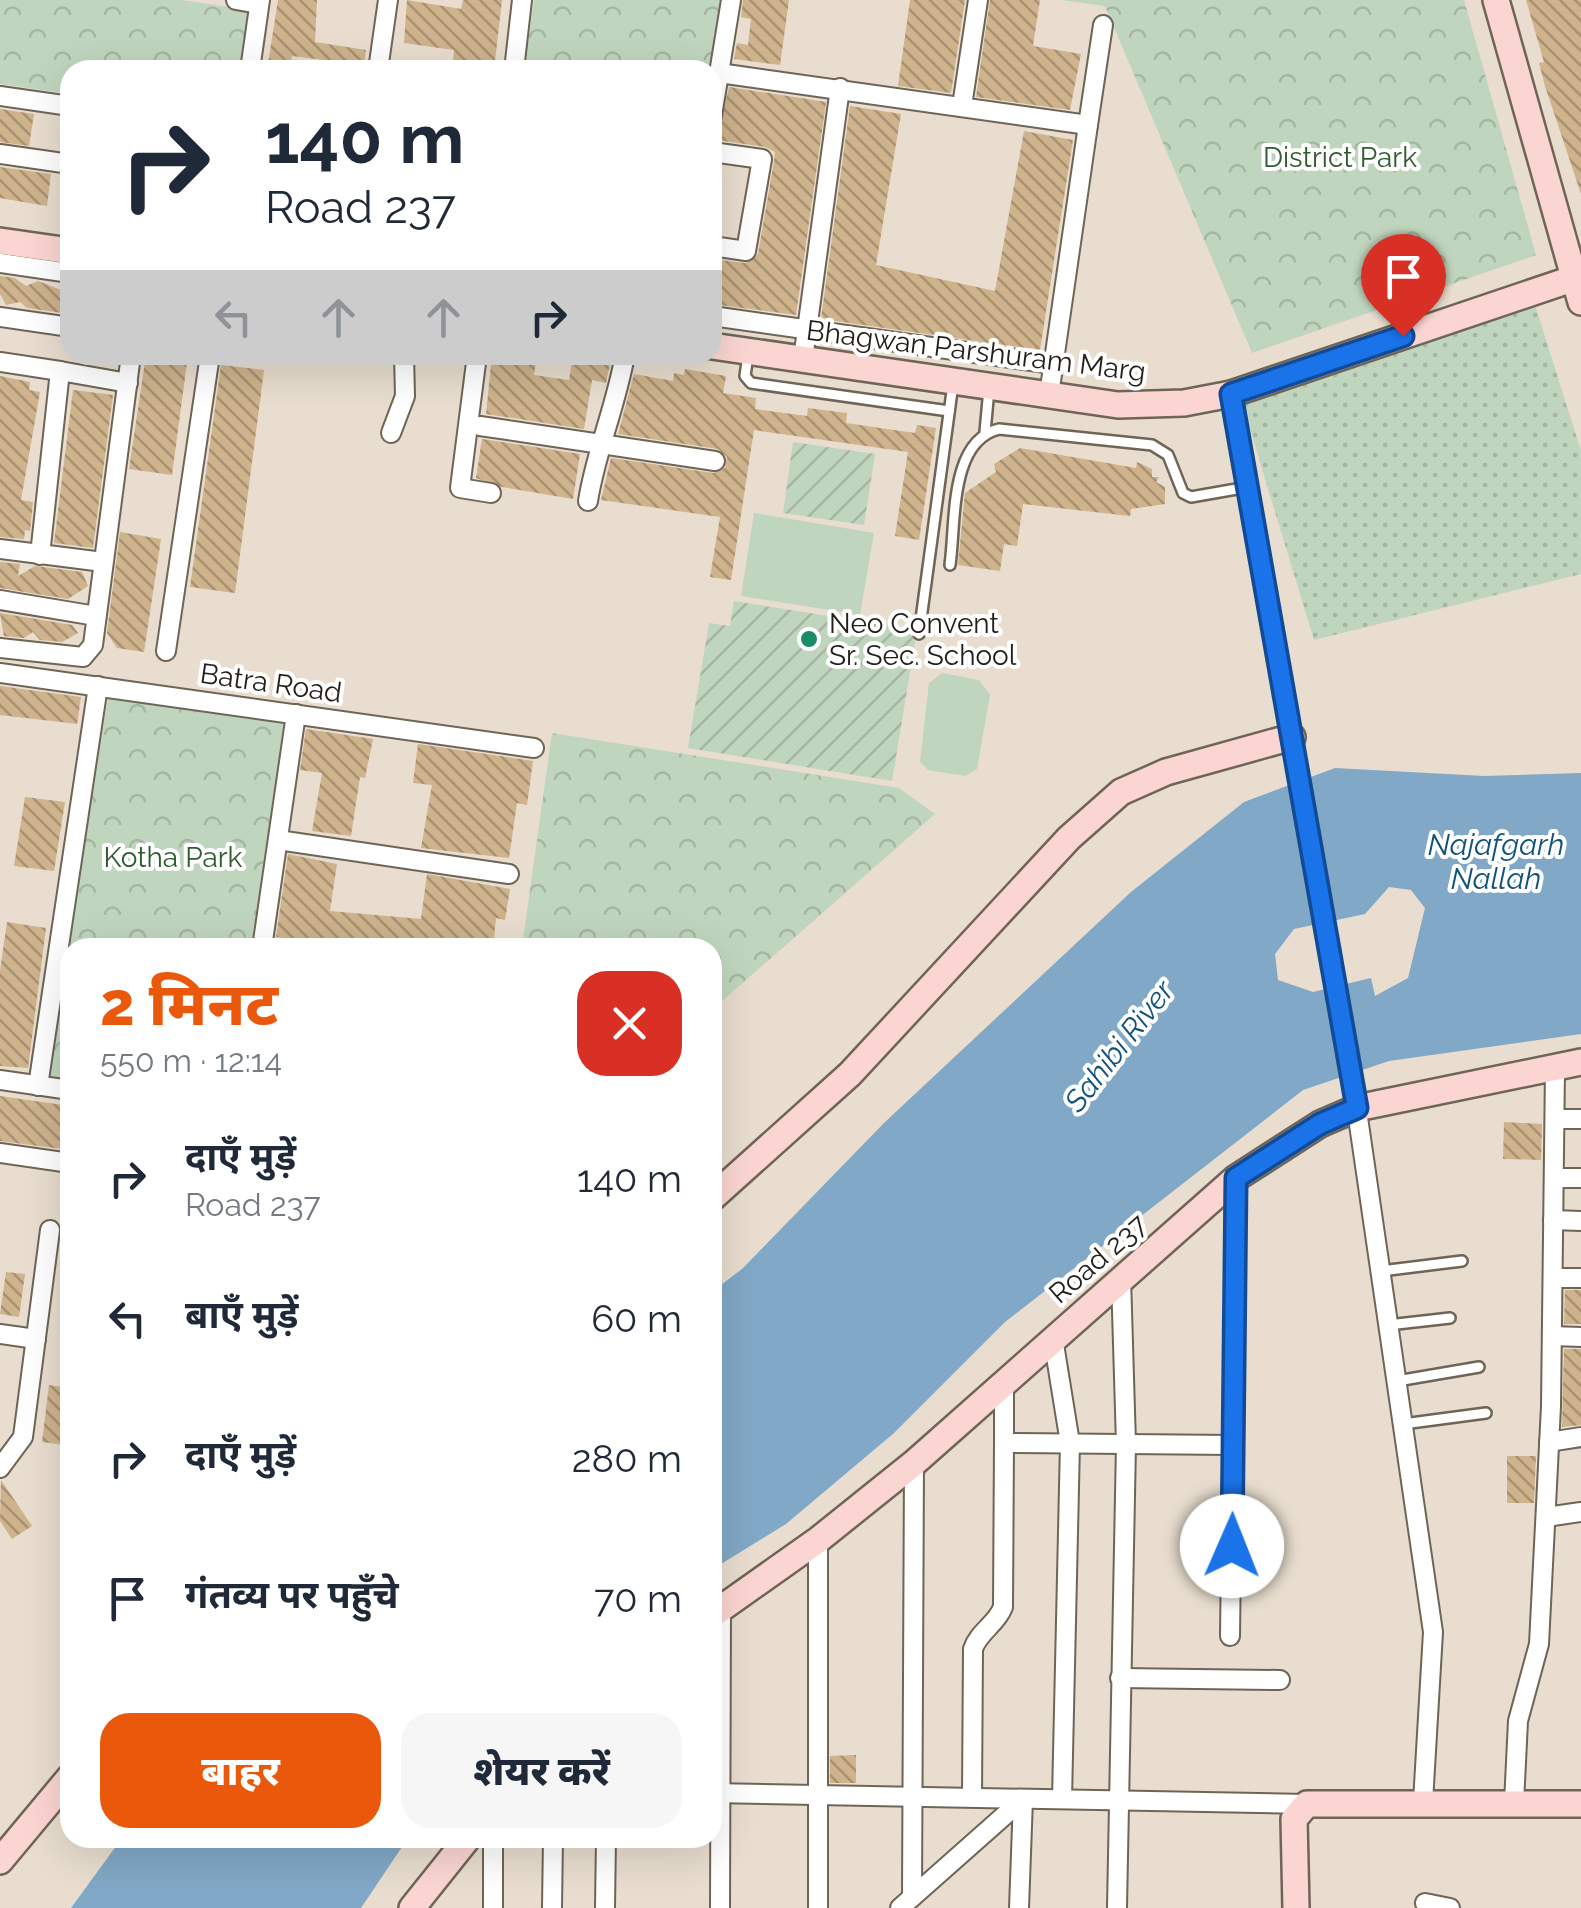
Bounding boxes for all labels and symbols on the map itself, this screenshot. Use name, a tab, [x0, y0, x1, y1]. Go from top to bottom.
park label: District Park	[1263, 141, 1417, 174]
pin	[1361, 234, 1446, 337]
street label: Bhagwan Parshuram Marg	[804, 314, 1148, 388]
place label: Neo Convent Sr. Sec. School	[829, 607, 1017, 672]
marker: Neo Convent Sr. Sec. School	[798, 628, 820, 650]
street label: Batra Road	[198, 657, 344, 709]
water label: Najafgarh Nallah	[1428, 827, 1564, 896]
park label: Kotha Park	[104, 841, 243, 874]
water label: Sahibi River	[1057, 972, 1182, 1119]
street label: Road 237	[1042, 1208, 1154, 1310]
position arrow	[1180, 1494, 1284, 1598]

